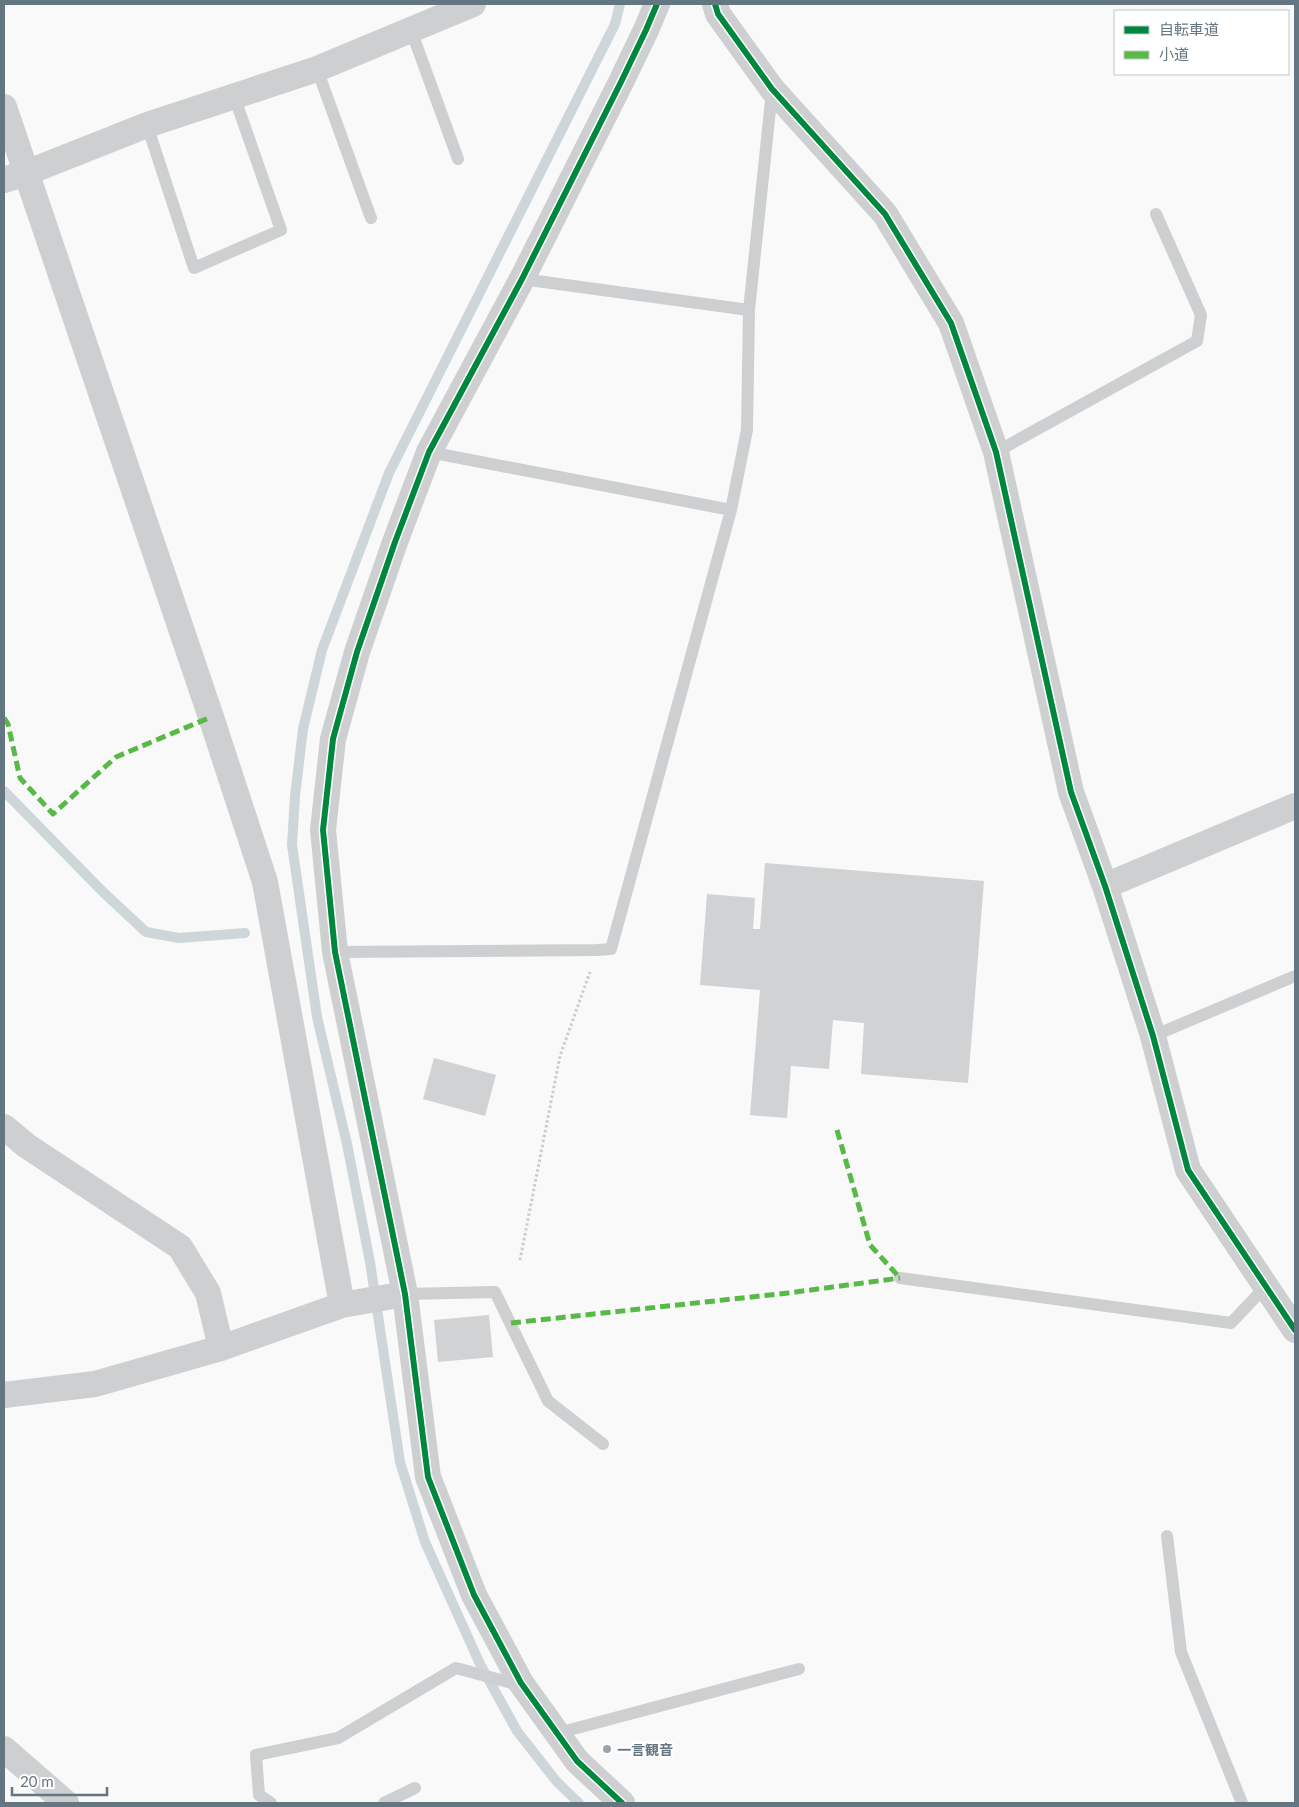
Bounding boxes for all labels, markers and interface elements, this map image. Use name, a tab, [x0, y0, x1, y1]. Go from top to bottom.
legend	[1114, 10, 1289, 75]
text: 自転車道	[1159, 20, 1219, 38]
text: 小道	[1159, 45, 1189, 63]
place label: 一言観音	[617, 1741, 673, 1758]
marker: 一言観音	[601, 1743, 613, 1755]
scale bar	[12, 1764, 108, 1796]
text: 20 m	[20, 1772, 54, 1790]

